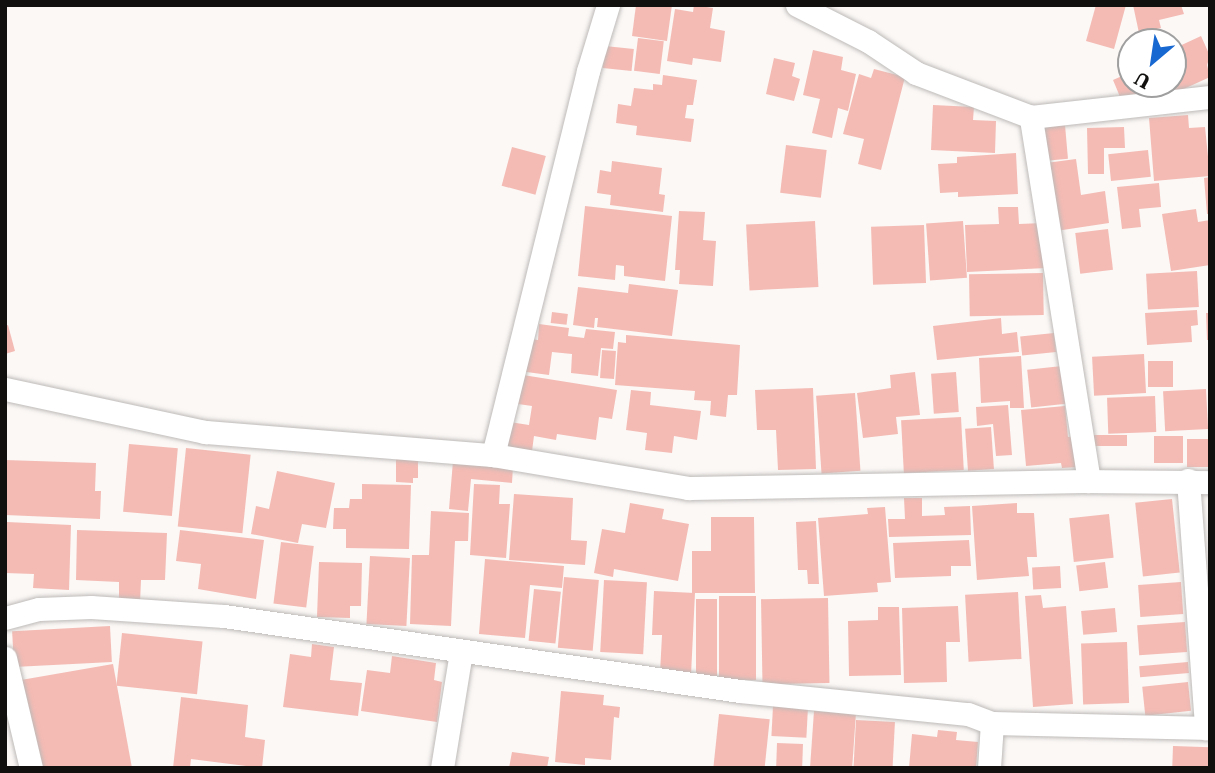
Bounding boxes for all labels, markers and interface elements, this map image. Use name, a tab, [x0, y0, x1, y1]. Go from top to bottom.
north arrow	[1117, 28, 1187, 98]
text: U	[1131, 66, 1155, 94]

